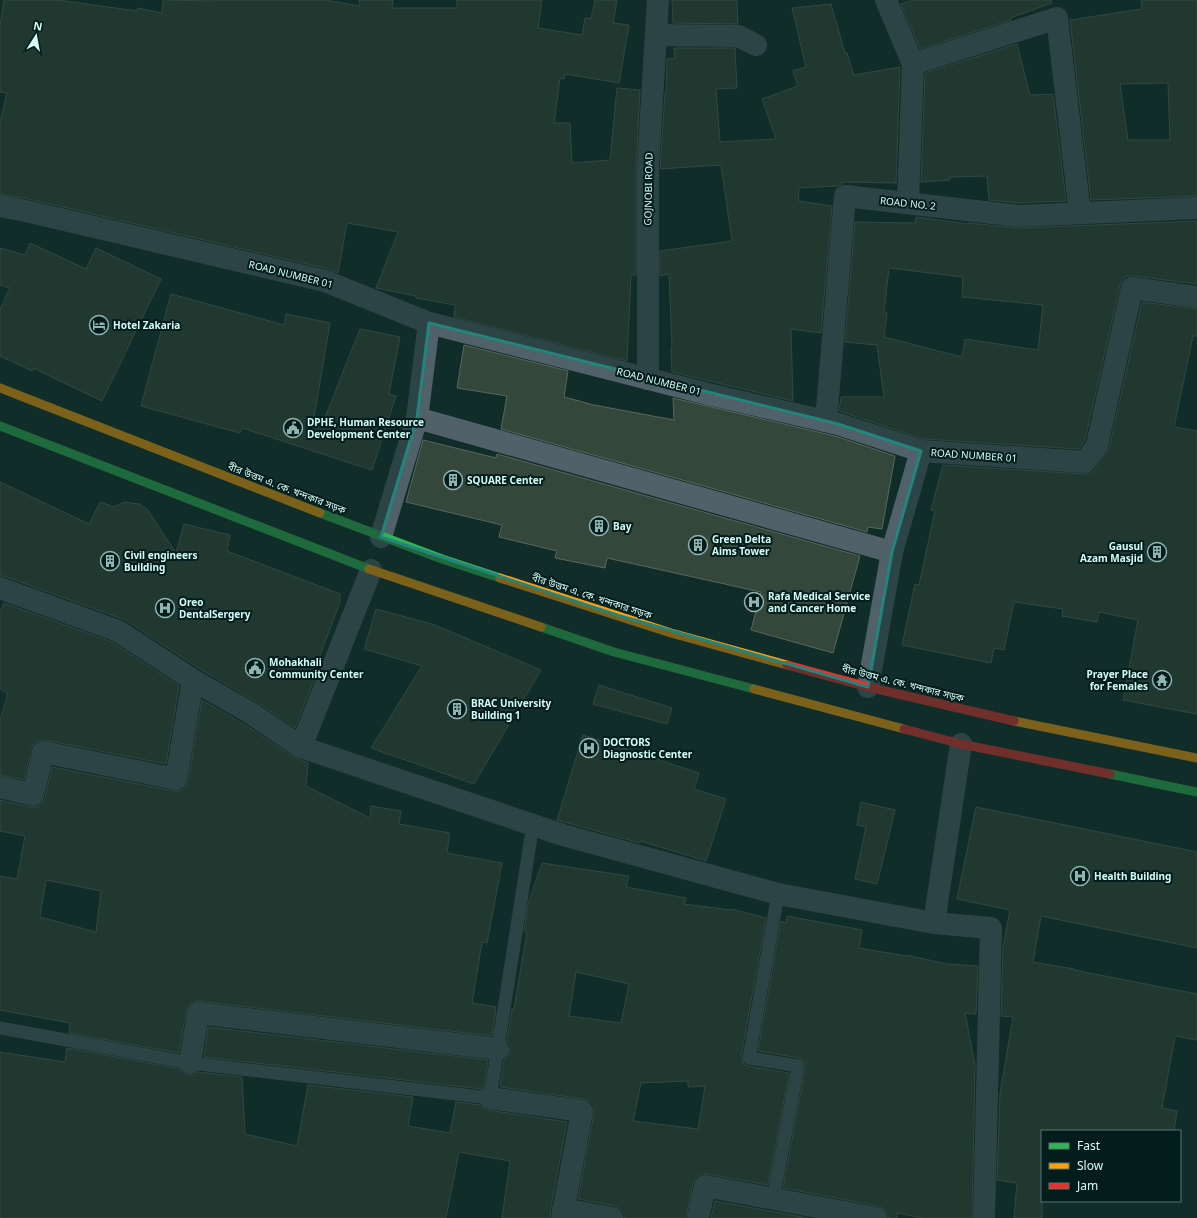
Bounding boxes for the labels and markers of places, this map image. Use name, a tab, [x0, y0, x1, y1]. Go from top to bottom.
hotel icon: Hotel Zakaria	[88, 314, 110, 336]
place label: Hotel Zakaria	[113, 318, 180, 332]
place label: DPHE, Human Resource Development Center	[307, 415, 424, 441]
public building icon: DPHE, Human Resource Development Center	[282, 417, 304, 439]
building icon: SQUARE Center	[442, 469, 464, 491]
place label: SQUARE Center	[467, 473, 544, 487]
building icon: Bay	[588, 515, 610, 537]
place label: Bay	[613, 519, 632, 533]
place label: Green Delta Aims Tower	[712, 532, 771, 558]
building icon: Green Delta Aims Tower	[687, 534, 709, 556]
place label: Gausul Azam Masjid	[1080, 539, 1143, 565]
building icon: Gausul Azam Masjid	[1146, 541, 1168, 563]
place label: Civil engineers Building	[124, 548, 197, 574]
building icon: Civil engineers Building	[99, 550, 121, 572]
place label: Rafa Medical Service and Cancer Home	[768, 589, 870, 615]
hospital icon: Rafa Medical Service and Cancer Home	[743, 591, 765, 613]
place label: Oreo DentalSergery	[179, 595, 251, 621]
hospital icon: Oreo DentalSergery	[154, 597, 176, 619]
place label: Mohakhali Community Center	[269, 655, 364, 681]
public building icon: Mohakhali Community Center	[244, 657, 266, 679]
place label: Prayer Place for Females	[1086, 667, 1148, 693]
temple icon: Prayer Place for Females	[1151, 669, 1173, 691]
place label: BRAC University Building 1	[471, 696, 551, 722]
building icon: BRAC University Building 1	[446, 698, 468, 720]
place label: DOCTORS Diagnostic Center	[603, 735, 693, 761]
hospital icon: DOCTORS Diagnostic Center	[578, 737, 600, 759]
hospital icon: Health Building	[1069, 865, 1091, 887]
place label: Health Building	[1094, 869, 1171, 883]

